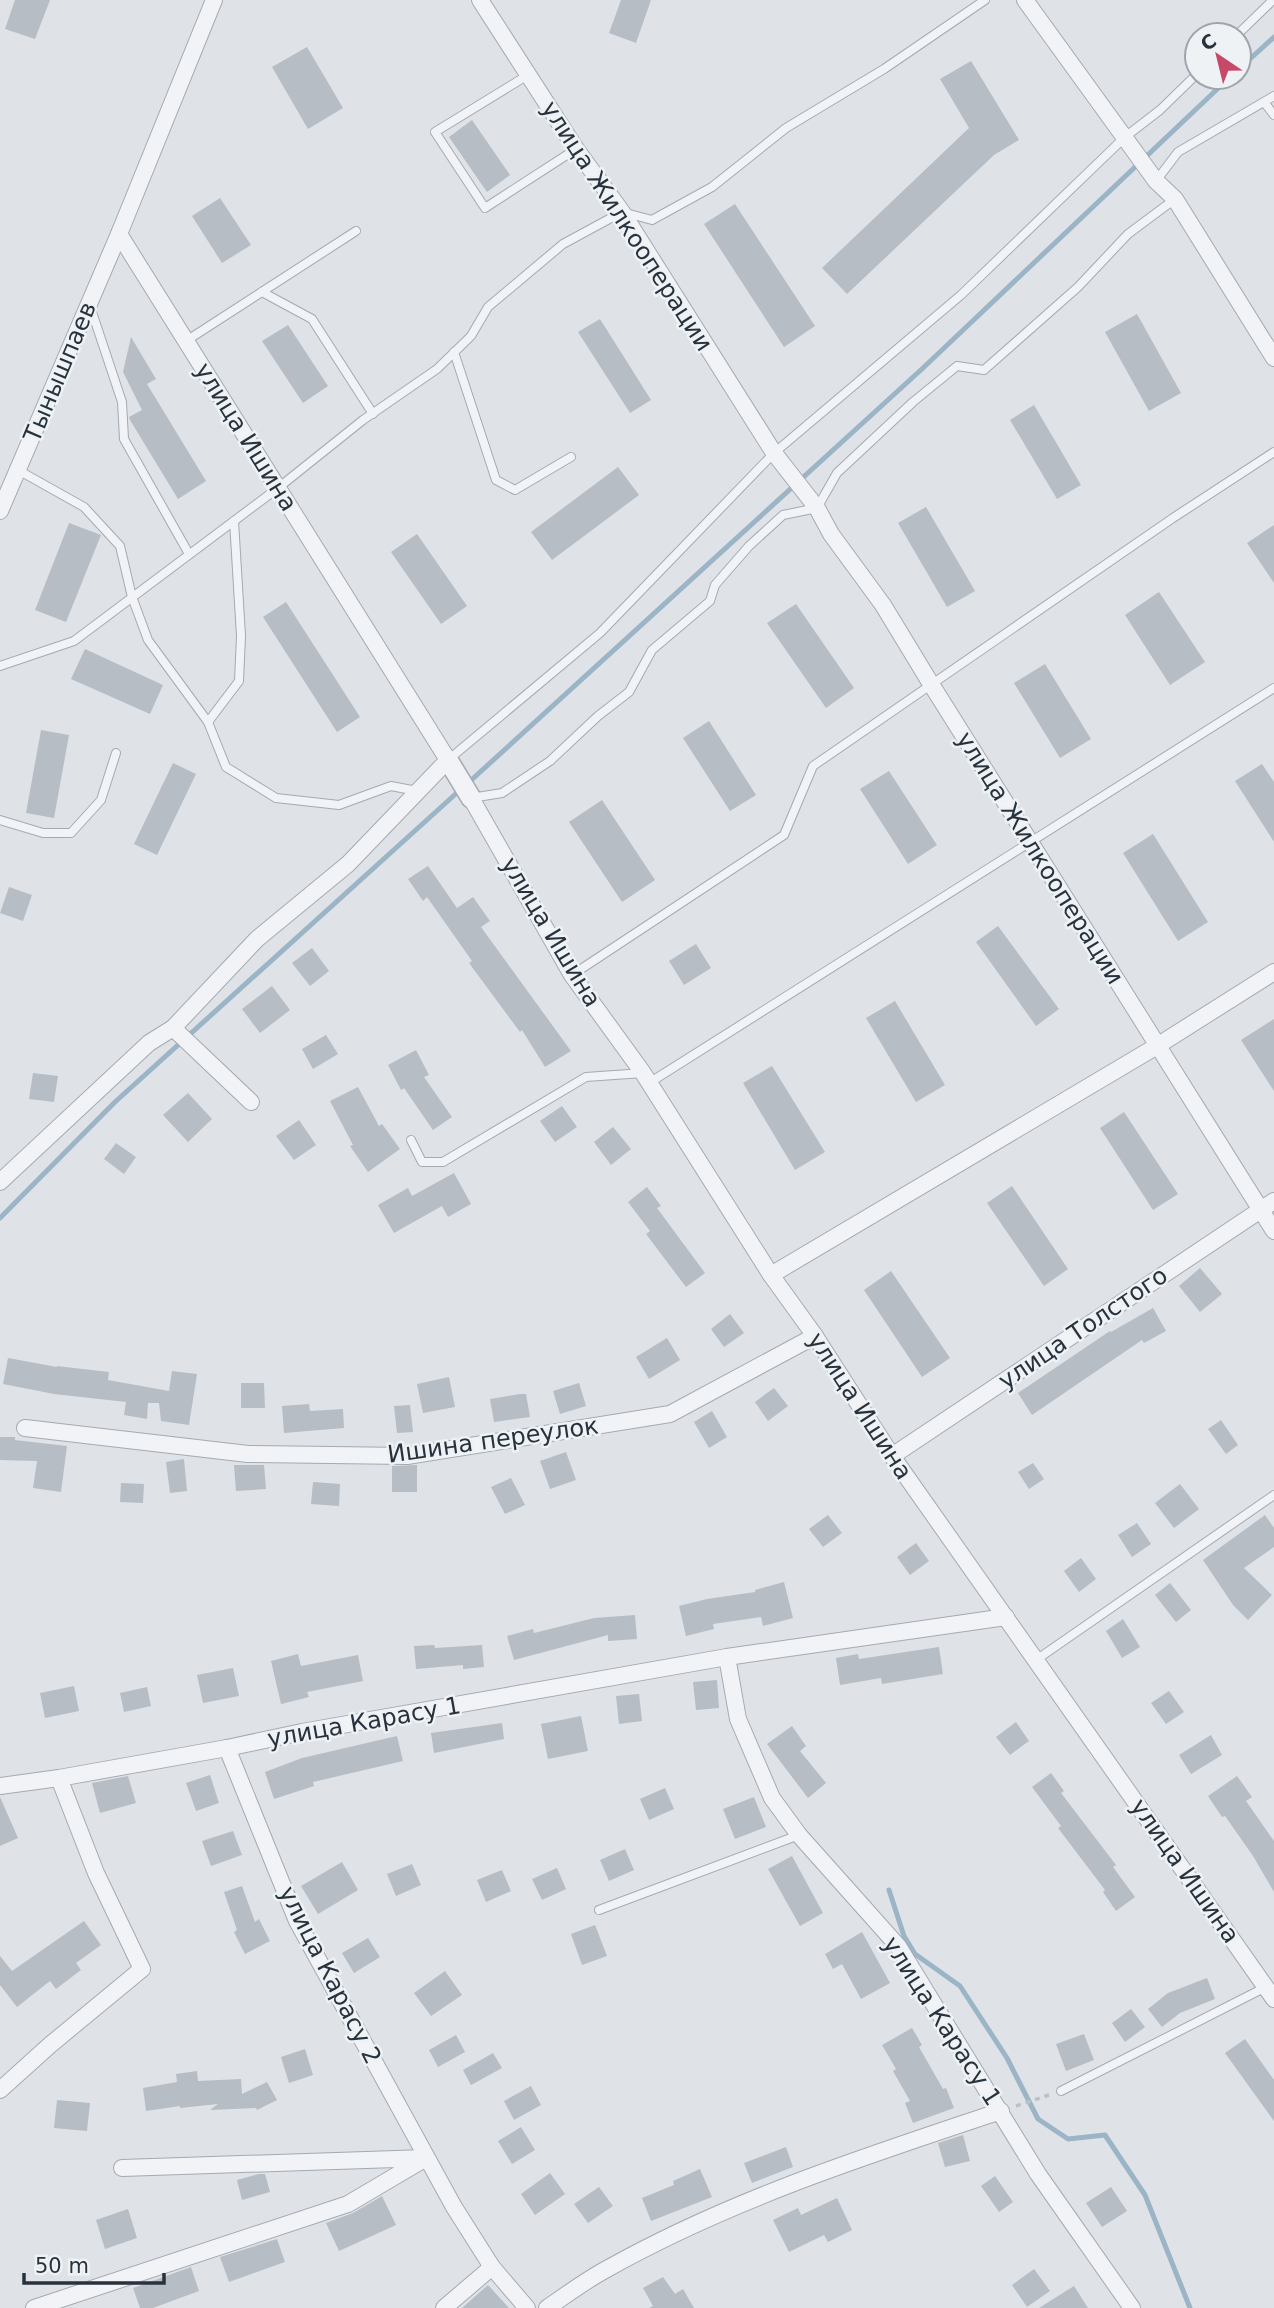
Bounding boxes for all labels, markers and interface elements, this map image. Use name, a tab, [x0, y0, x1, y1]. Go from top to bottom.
north arrow	[1183, 21, 1253, 91]
text: С	[1196, 29, 1220, 55]
street label: улица Жилкооперации	[536, 96, 718, 356]
street label: Тынышпаев	[18, 298, 102, 447]
street label: улица Ишина	[189, 358, 303, 516]
street label: улица Жилкооперации	[951, 727, 1129, 989]
street label: улица Ишина	[495, 852, 607, 1012]
street label: улица Толстого	[993, 1261, 1173, 1395]
street label: улица Ишина	[802, 1327, 918, 1485]
street label: Ишина переулок	[386, 1411, 600, 1469]
street label: улица Карасу 1	[265, 1691, 463, 1753]
street label: улица Ишина	[1125, 1793, 1245, 1949]
street label: улица Карасу 2	[273, 1881, 387, 2069]
street label: улица Карасу 1	[877, 1931, 1007, 2111]
scale bar	[24, 2242, 164, 2286]
text: 50 m	[35, 2254, 89, 2278]

